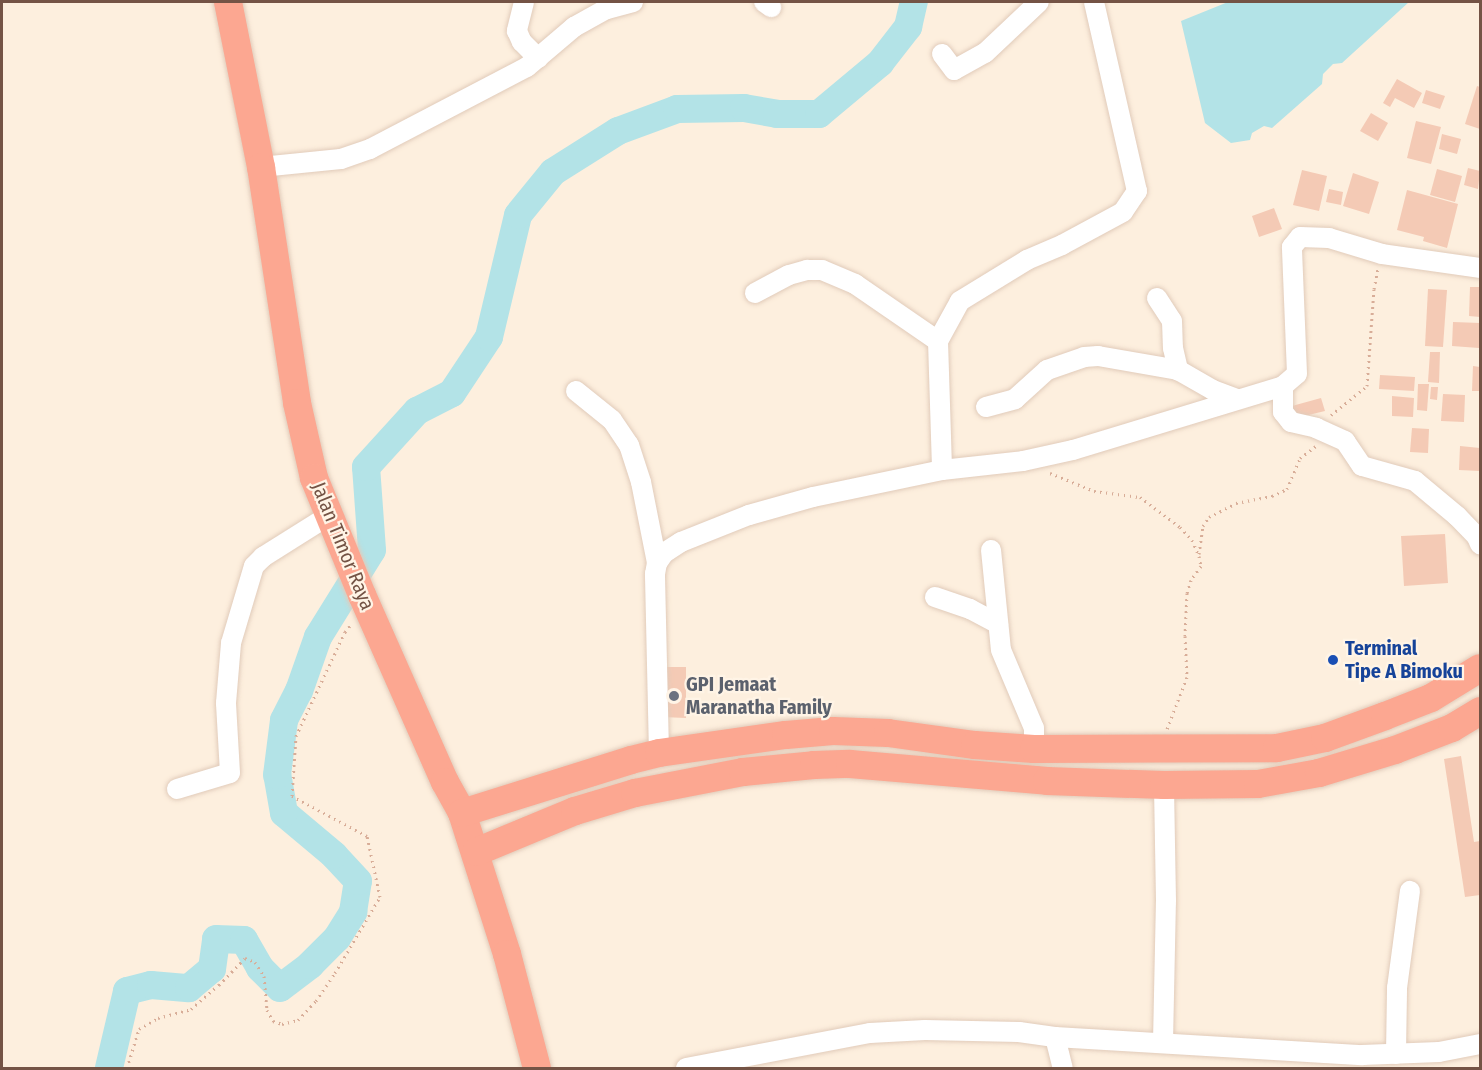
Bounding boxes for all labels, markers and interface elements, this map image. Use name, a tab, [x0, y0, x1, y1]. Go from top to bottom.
street label: Jalan Timor Raya	[306, 479, 380, 613]
place label: Terminal Tipe A Bimoku	[1345, 636, 1463, 683]
marker: Terminal Tipe A Bimoku	[1326, 653, 1340, 667]
place label: GPI Jemaat Maranatha Family	[686, 672, 832, 719]
marker: GPI Jemaat Maranatha Family	[667, 689, 681, 703]

